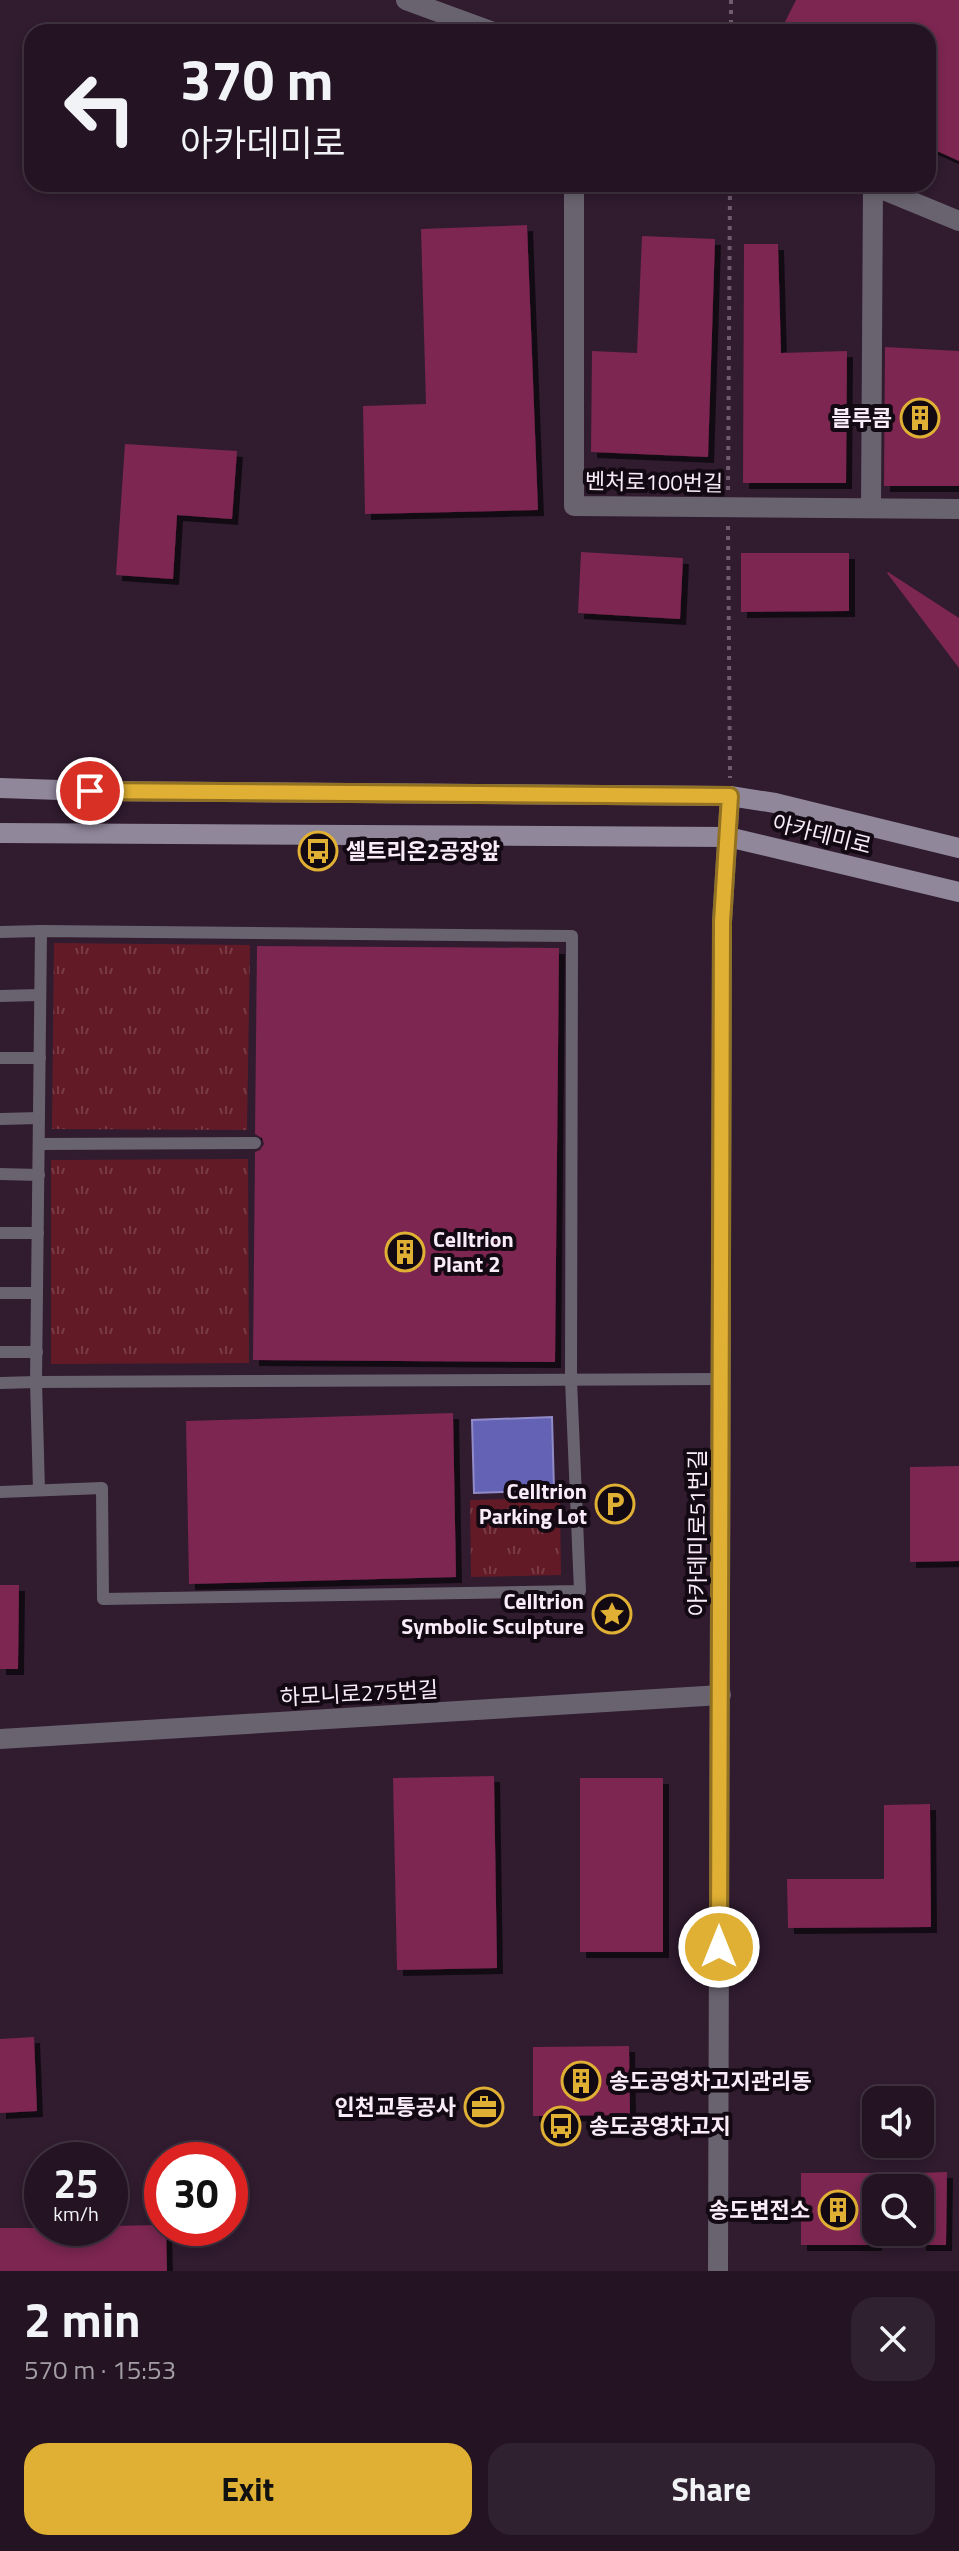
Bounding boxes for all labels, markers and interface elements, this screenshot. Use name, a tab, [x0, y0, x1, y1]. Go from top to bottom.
text: 370 m	[180, 37, 333, 122]
icon: left	[48, 56, 152, 160]
text: 아카데미로	[180, 115, 346, 170]
building icon: 블루콤	[899, 397, 941, 439]
place label: 블루콤	[831, 401, 892, 435]
street label: 벤처로100번길	[585, 464, 723, 500]
pin	[56, 757, 124, 825]
icon: arrive	[68, 769, 112, 813]
street label: 아카데미로	[769, 805, 875, 863]
bus stop icon: 셀트리온2공장앞	[297, 830, 339, 872]
place label: 셀트리온2공장앞	[346, 834, 500, 868]
place label: Celltrion Plant 2	[433, 1222, 514, 1281]
building icon: Celltrion Plant 2	[384, 1231, 426, 1273]
street label: 아카데미로51번길	[680, 1450, 714, 1616]
place label: Celltrion Parking Lot	[479, 1474, 587, 1533]
parking icon: Celltrion Parking Lot	[594, 1483, 636, 1525]
place label: Celltrion Symbolic Sculpture	[401, 1584, 584, 1643]
place icon: Celltrion Symbolic Sculpture	[591, 1593, 633, 1635]
street label: 하모니로275번길	[279, 1672, 439, 1714]
position arrow	[677, 1905, 761, 1989]
building icon: 송도공영차고지관리동	[560, 2060, 602, 2102]
place label: 송도공영차고지관리동	[609, 2064, 811, 2098]
office icon: 인천교통공사	[463, 2086, 505, 2128]
map controls	[862, 2086, 934, 2246]
button: sound	[862, 2086, 934, 2158]
place label: 인천교통공사	[335, 2090, 456, 2124]
bus stop icon: 송도공영차고지	[540, 2105, 582, 2147]
place label: 송도공영차고지	[589, 2109, 731, 2143]
speed limit sign: 30	[144, 2142, 248, 2246]
text: 25	[54, 2153, 98, 2214]
button: search	[862, 2174, 934, 2246]
building icon: 송도변전소	[817, 2189, 859, 2231]
place label: 송도변전소	[709, 2193, 810, 2227]
text: km/h	[53, 2198, 99, 2229]
text: 2 min	[24, 2283, 141, 2356]
button: close	[851, 2297, 935, 2381]
text: 570 m · 15:53	[24, 2350, 176, 2389]
button: Exit	[24, 2443, 472, 2535]
button: Share	[488, 2443, 935, 2535]

